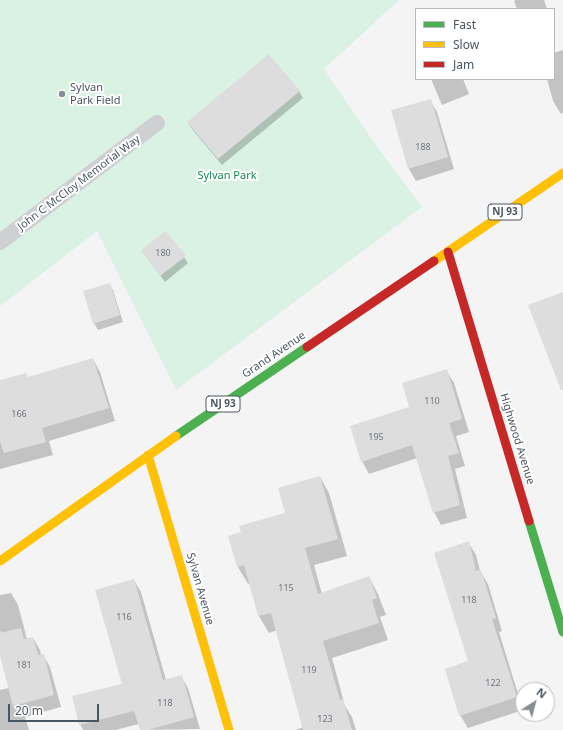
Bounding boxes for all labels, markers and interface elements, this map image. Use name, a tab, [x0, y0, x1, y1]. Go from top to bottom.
legend	[415, 8, 555, 80]
text: Fast	[453, 16, 476, 33]
text: Slow	[453, 36, 479, 53]
text: Jam	[453, 56, 474, 73]
place label: Sylvan Park Field	[70, 81, 120, 107]
marker: Sylvan Park Field	[57, 89, 67, 99]
street label: John C McCloy Memorial Way	[15, 133, 143, 233]
house number: 188	[415, 142, 431, 152]
park label: Sylvan Park	[197, 169, 257, 183]
road number: NJ 93	[488, 204, 522, 220]
house number: 180	[155, 248, 171, 258]
street label: Grand Avenue	[240, 329, 308, 381]
street label: Highwood Avenue	[497, 392, 537, 486]
road number: NJ 93	[206, 396, 240, 412]
house number: 110	[424, 396, 440, 406]
house number: 166	[11, 409, 27, 419]
house number: 195	[368, 432, 384, 442]
street label: Sylvan Avenue	[183, 551, 217, 627]
house number: 115	[278, 583, 294, 593]
house number: 118	[461, 595, 477, 605]
house number: 116	[116, 612, 132, 622]
house number: 181	[16, 660, 32, 670]
house number: 119	[301, 665, 317, 675]
house number: 122	[485, 678, 501, 688]
north arrow	[515, 682, 555, 722]
text: N	[534, 684, 550, 701]
scale bar	[10, 696, 101, 722]
house number: 118	[157, 698, 173, 708]
text: 20 m	[15, 702, 43, 719]
house number: 123	[317, 714, 333, 724]

